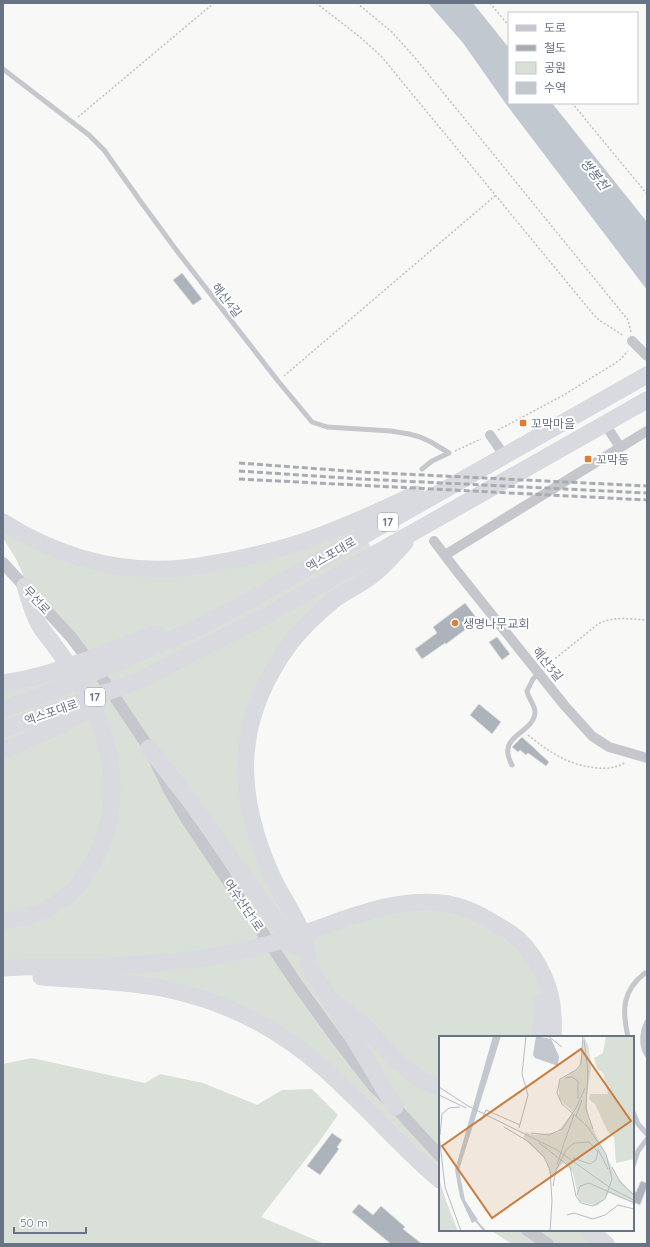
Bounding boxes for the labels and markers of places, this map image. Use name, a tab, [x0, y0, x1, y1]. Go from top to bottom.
place label: 꼬막마을	[531, 416, 575, 431]
marker: 꼬막마을	[518, 418, 528, 428]
place label: 꼬막동	[596, 452, 629, 467]
marker: 꼬막동	[583, 454, 593, 464]
place label: 생명나무교회	[463, 616, 529, 631]
marker: 생명나무교회	[450, 618, 460, 628]

